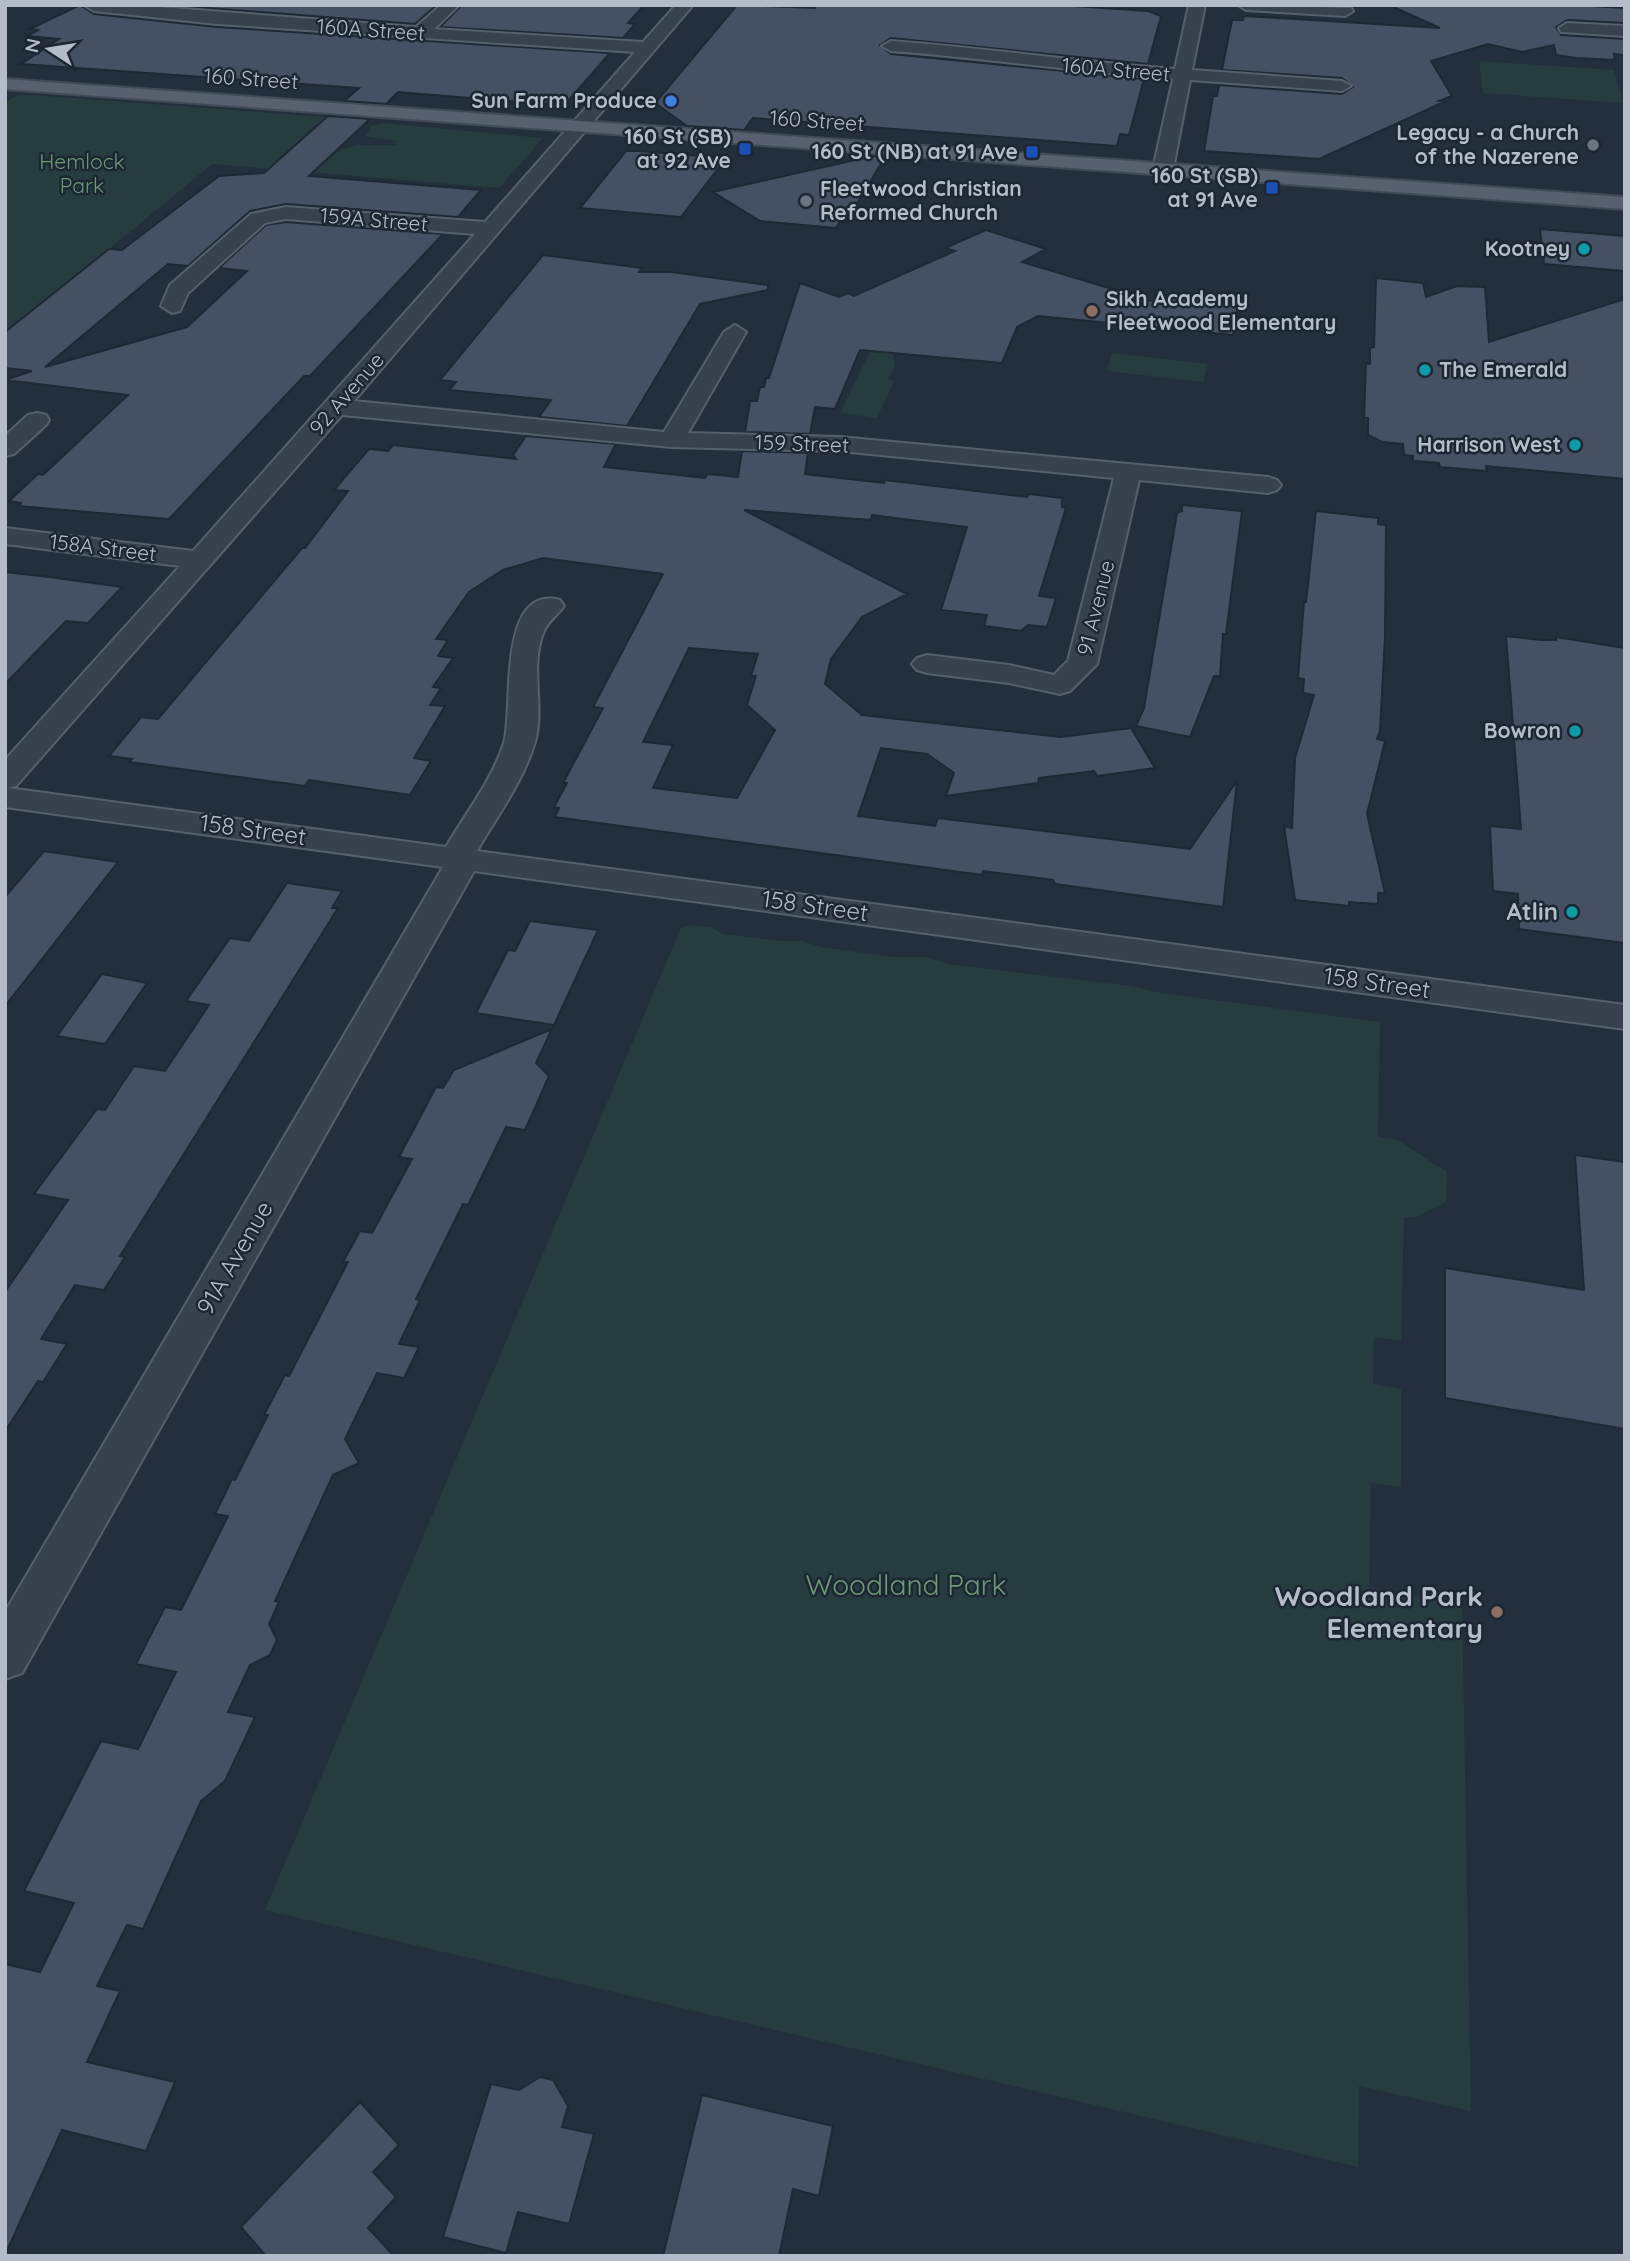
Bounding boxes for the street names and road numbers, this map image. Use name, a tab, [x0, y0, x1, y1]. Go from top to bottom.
street label: 160A Street	[316, 12, 426, 46]
street label: 160A Street	[1061, 51, 1171, 87]
street label: 160 Street	[203, 62, 299, 94]
street label: 160 Street	[769, 104, 865, 136]
street label: 159A Street	[319, 201, 429, 237]
street label: 92 Avenue	[303, 347, 389, 440]
street label: 159 Street	[755, 428, 849, 458]
street label: 158A Street	[48, 528, 158, 566]
street label: 91 Avenue	[1071, 557, 1119, 658]
street label: 158 Street	[198, 807, 308, 851]
street label: 158 Street	[760, 883, 870, 927]
street label: 158 Street	[1322, 960, 1432, 1004]
street label: 91A Avenue	[189, 1195, 279, 1320]

